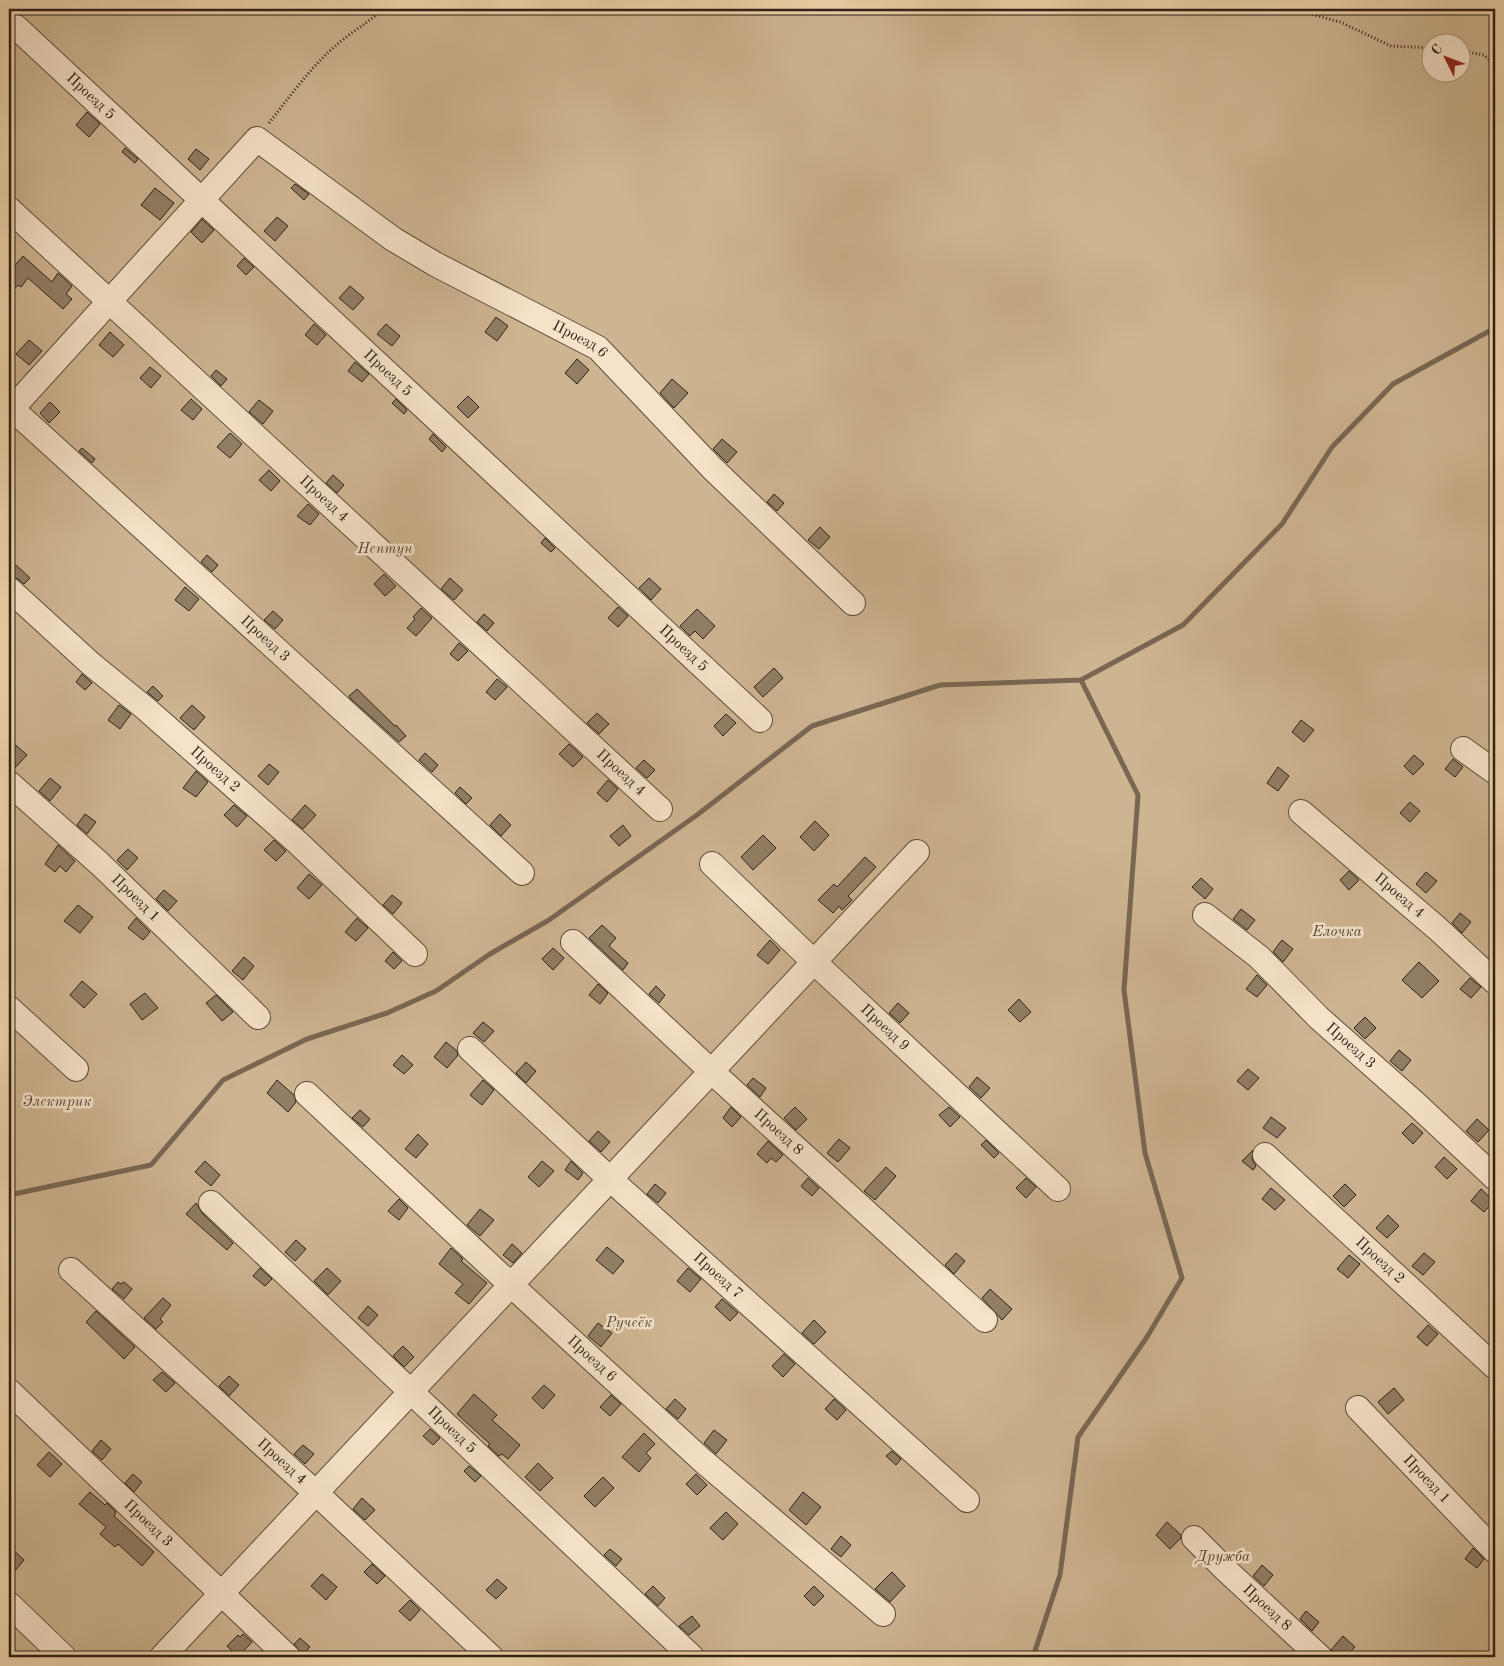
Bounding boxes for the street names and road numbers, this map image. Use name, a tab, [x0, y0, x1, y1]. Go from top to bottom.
street label: Проезд 5	[63, 70, 118, 123]
street label: Проезд 6	[550, 318, 611, 361]
street label: Проезд 5	[360, 347, 415, 399]
street label: Проезд 4	[296, 473, 351, 525]
street label: Проезд 3	[237, 613, 292, 665]
street label: Проезд 5	[656, 622, 711, 675]
street label: Проезд 2	[187, 744, 243, 795]
street label: Проезд 4	[593, 747, 648, 799]
street label: Проезд 4	[1371, 870, 1427, 921]
street label: Проезд 1	[108, 872, 162, 925]
street label: Проезд 9	[857, 1002, 912, 1054]
street label: Проезд 3	[1323, 1020, 1378, 1072]
street label: Проезд 8	[751, 1106, 806, 1158]
street label: Проезд 2	[1352, 1235, 1407, 1287]
street label: Проезд 7	[690, 1250, 745, 1302]
street label: Проезд 6	[564, 1333, 619, 1385]
street label: Проезд 5	[424, 1404, 479, 1457]
street label: Проезд 4	[254, 1436, 309, 1488]
street label: Проезд 1	[1400, 1452, 1453, 1507]
street label: Проезд 3	[121, 1497, 175, 1550]
street label: Проезд 8	[1239, 1582, 1294, 1634]

